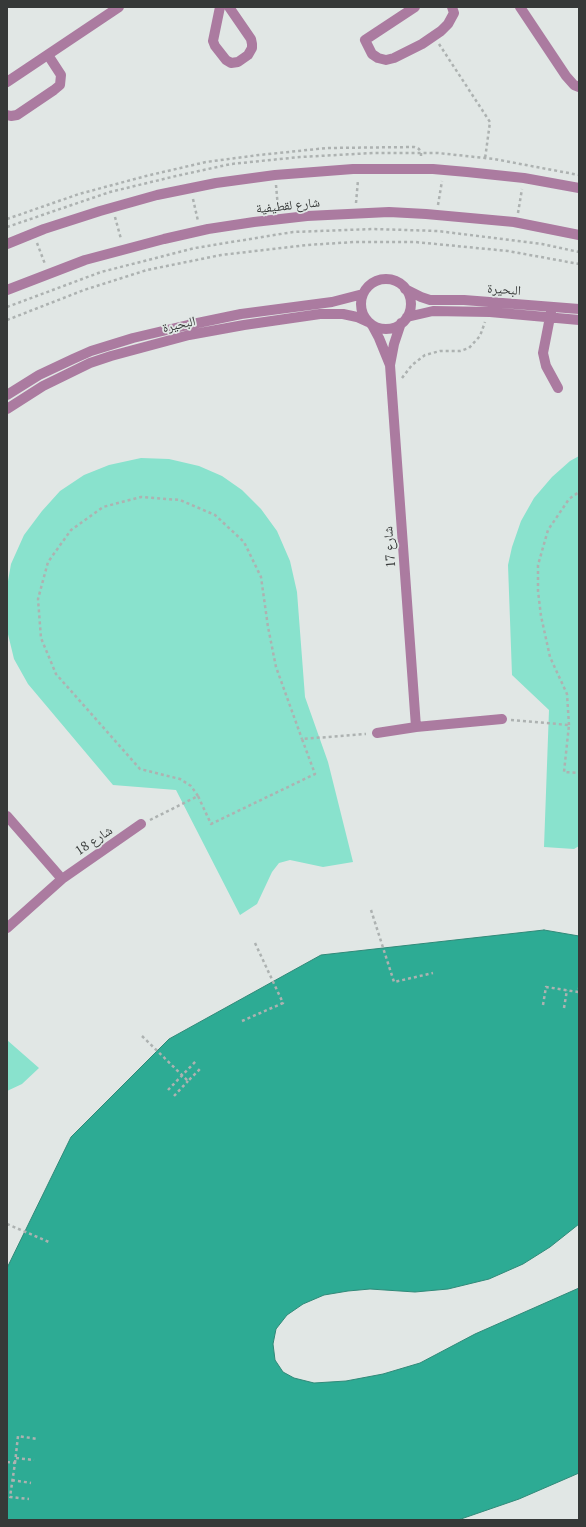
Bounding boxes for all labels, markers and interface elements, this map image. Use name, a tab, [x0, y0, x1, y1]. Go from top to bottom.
street label: شارع لقطيفية	[255, 195, 321, 217]
street label: البحيرة	[487, 281, 521, 299]
street label: البحيرة	[161, 314, 197, 336]
street label: شارع 17	[381, 526, 399, 568]
street label: شارع 18	[72, 823, 116, 859]

